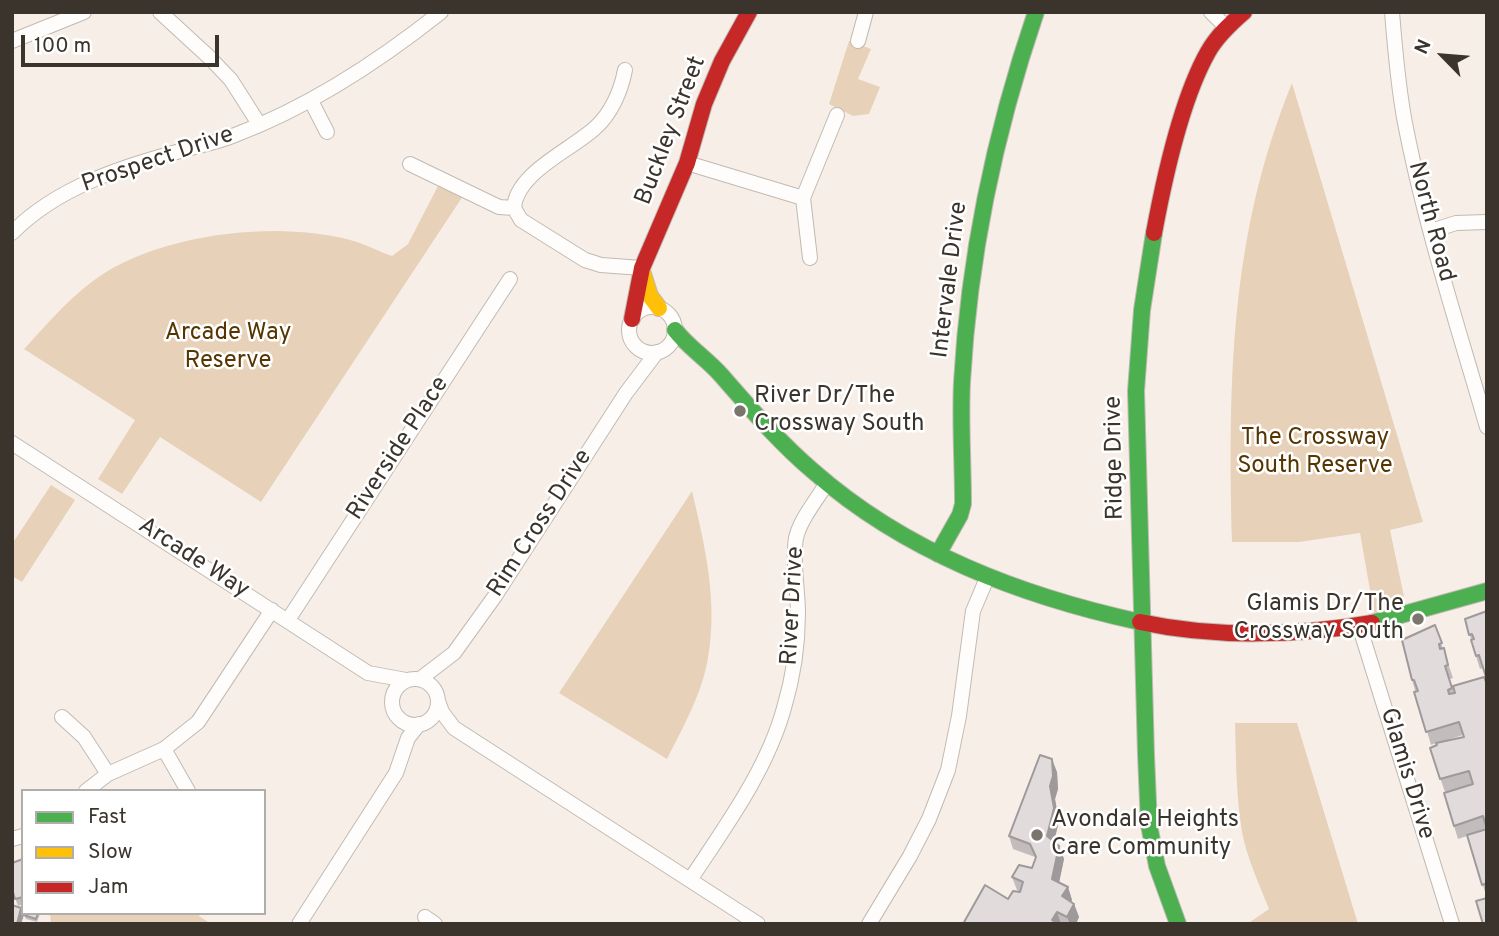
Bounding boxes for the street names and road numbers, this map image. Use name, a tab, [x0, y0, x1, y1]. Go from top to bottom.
street label: Buckley Street	[630, 53, 714, 209]
street label: Prospect Drive	[78, 122, 238, 200]
street label: North Road	[1400, 159, 1460, 285]
street label: Intervale Drive	[927, 200, 975, 360]
street label: Riverside Place	[342, 372, 456, 526]
street label: Ridge Drive	[1101, 396, 1131, 520]
street label: Rim Cross Drive	[483, 445, 599, 603]
street label: Arcade Way	[132, 512, 254, 606]
street label: River Drive	[777, 546, 811, 666]
street label: Glamis Drive	[1372, 705, 1440, 843]

